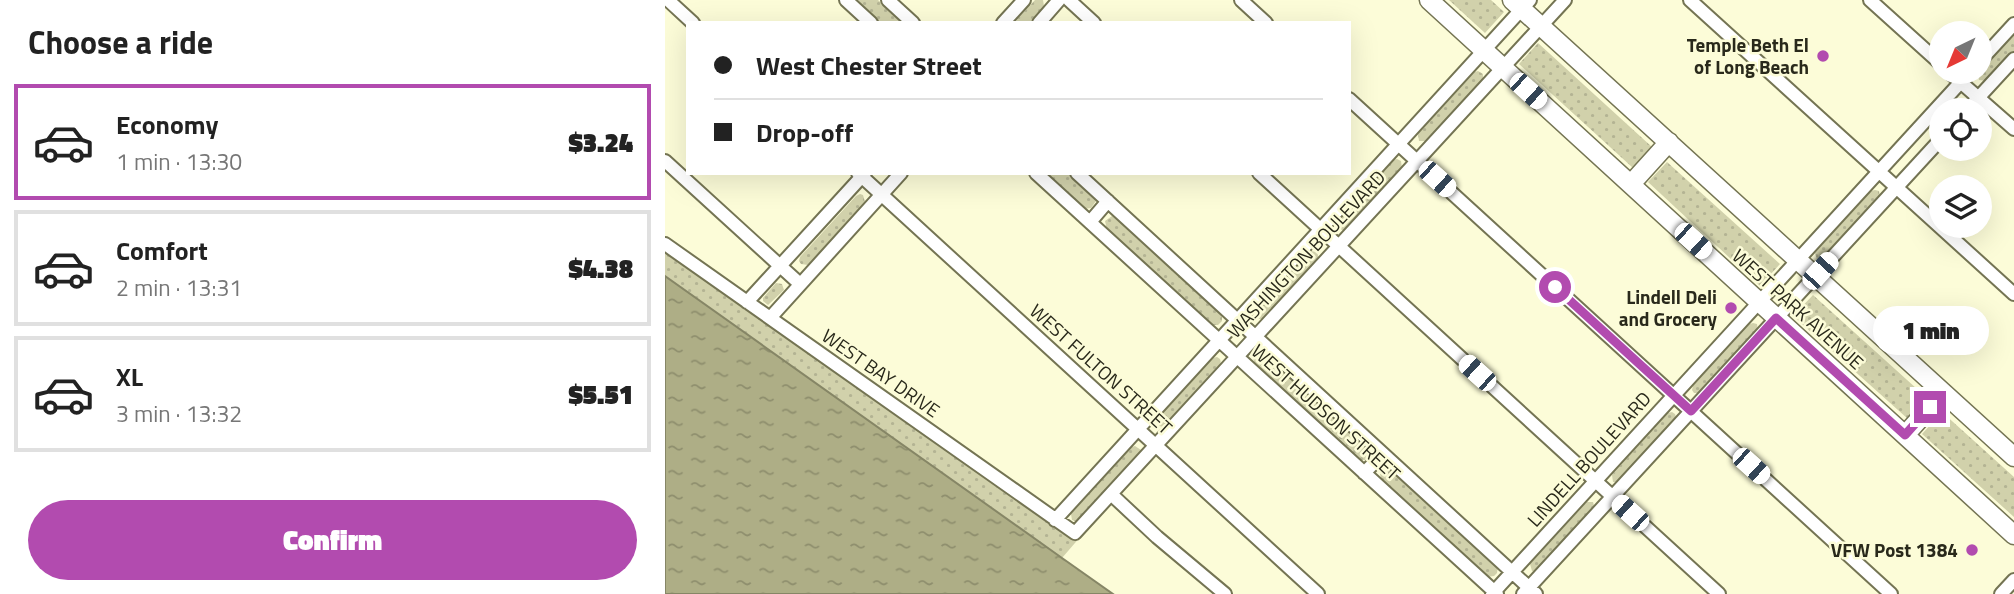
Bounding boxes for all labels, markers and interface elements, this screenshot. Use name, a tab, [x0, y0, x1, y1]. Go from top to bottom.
text: Choose a ride	[28, 18, 213, 66]
north arrow	[1929, 21, 1991, 84]
map controls	[1929, 21, 1992, 238]
place label: Temple Beth El of Long Beach	[1687, 30, 1809, 81]
text: West Chester Street	[756, 46, 982, 85]
marker: Temple Beth El of Long Beach	[1815, 48, 1831, 64]
car	[1506, 69, 1551, 113]
button: locate	[1929, 98, 1992, 161]
text: Economy	[116, 105, 218, 144]
icon: car	[32, 111, 95, 174]
text: Drop-off	[756, 113, 853, 152]
text: $3.24	[568, 123, 633, 162]
text: 1 min · 13:30	[116, 144, 242, 179]
car	[1415, 157, 1460, 201]
street label: WASHINGTON BOULEVARD	[1220, 163, 1392, 344]
button: layers	[1929, 175, 1992, 238]
car	[1671, 219, 1716, 263]
text: Comfort	[116, 231, 208, 270]
icon: car	[32, 237, 95, 300]
street label: WEST PARK AVENUE	[1726, 242, 1871, 376]
car	[1799, 248, 1842, 294]
text: $4.38	[568, 249, 633, 288]
text: 2 min · 13:31	[116, 270, 242, 305]
route start	[1539, 271, 1571, 303]
place label: Lindell Deli and Grocery	[1619, 282, 1717, 333]
street label: WEST FULTON STREET	[1023, 296, 1179, 441]
marker: Lindell Deli and Grocery	[1723, 300, 1739, 316]
callout: 1 min	[1872, 306, 1988, 354]
text: 1 min	[1902, 313, 1960, 348]
street label: WEST BAY DRIVE	[816, 321, 946, 424]
street label: WEST HUDSON STREET	[1245, 337, 1407, 487]
car	[1455, 351, 1500, 395]
text: XL	[116, 357, 143, 396]
icon: car	[32, 363, 95, 426]
text: $5.51	[568, 375, 633, 414]
street label: LINDELL BOULEVARD	[1520, 384, 1658, 533]
route end	[1914, 391, 1946, 423]
text: 3 min · 13:32	[116, 396, 242, 431]
car	[1729, 444, 1774, 488]
car	[1608, 491, 1653, 535]
button: Confirm	[28, 500, 637, 580]
place label: VFW Post 1384	[1831, 535, 1958, 564]
marker: VFW Post 1384	[1964, 542, 1980, 558]

